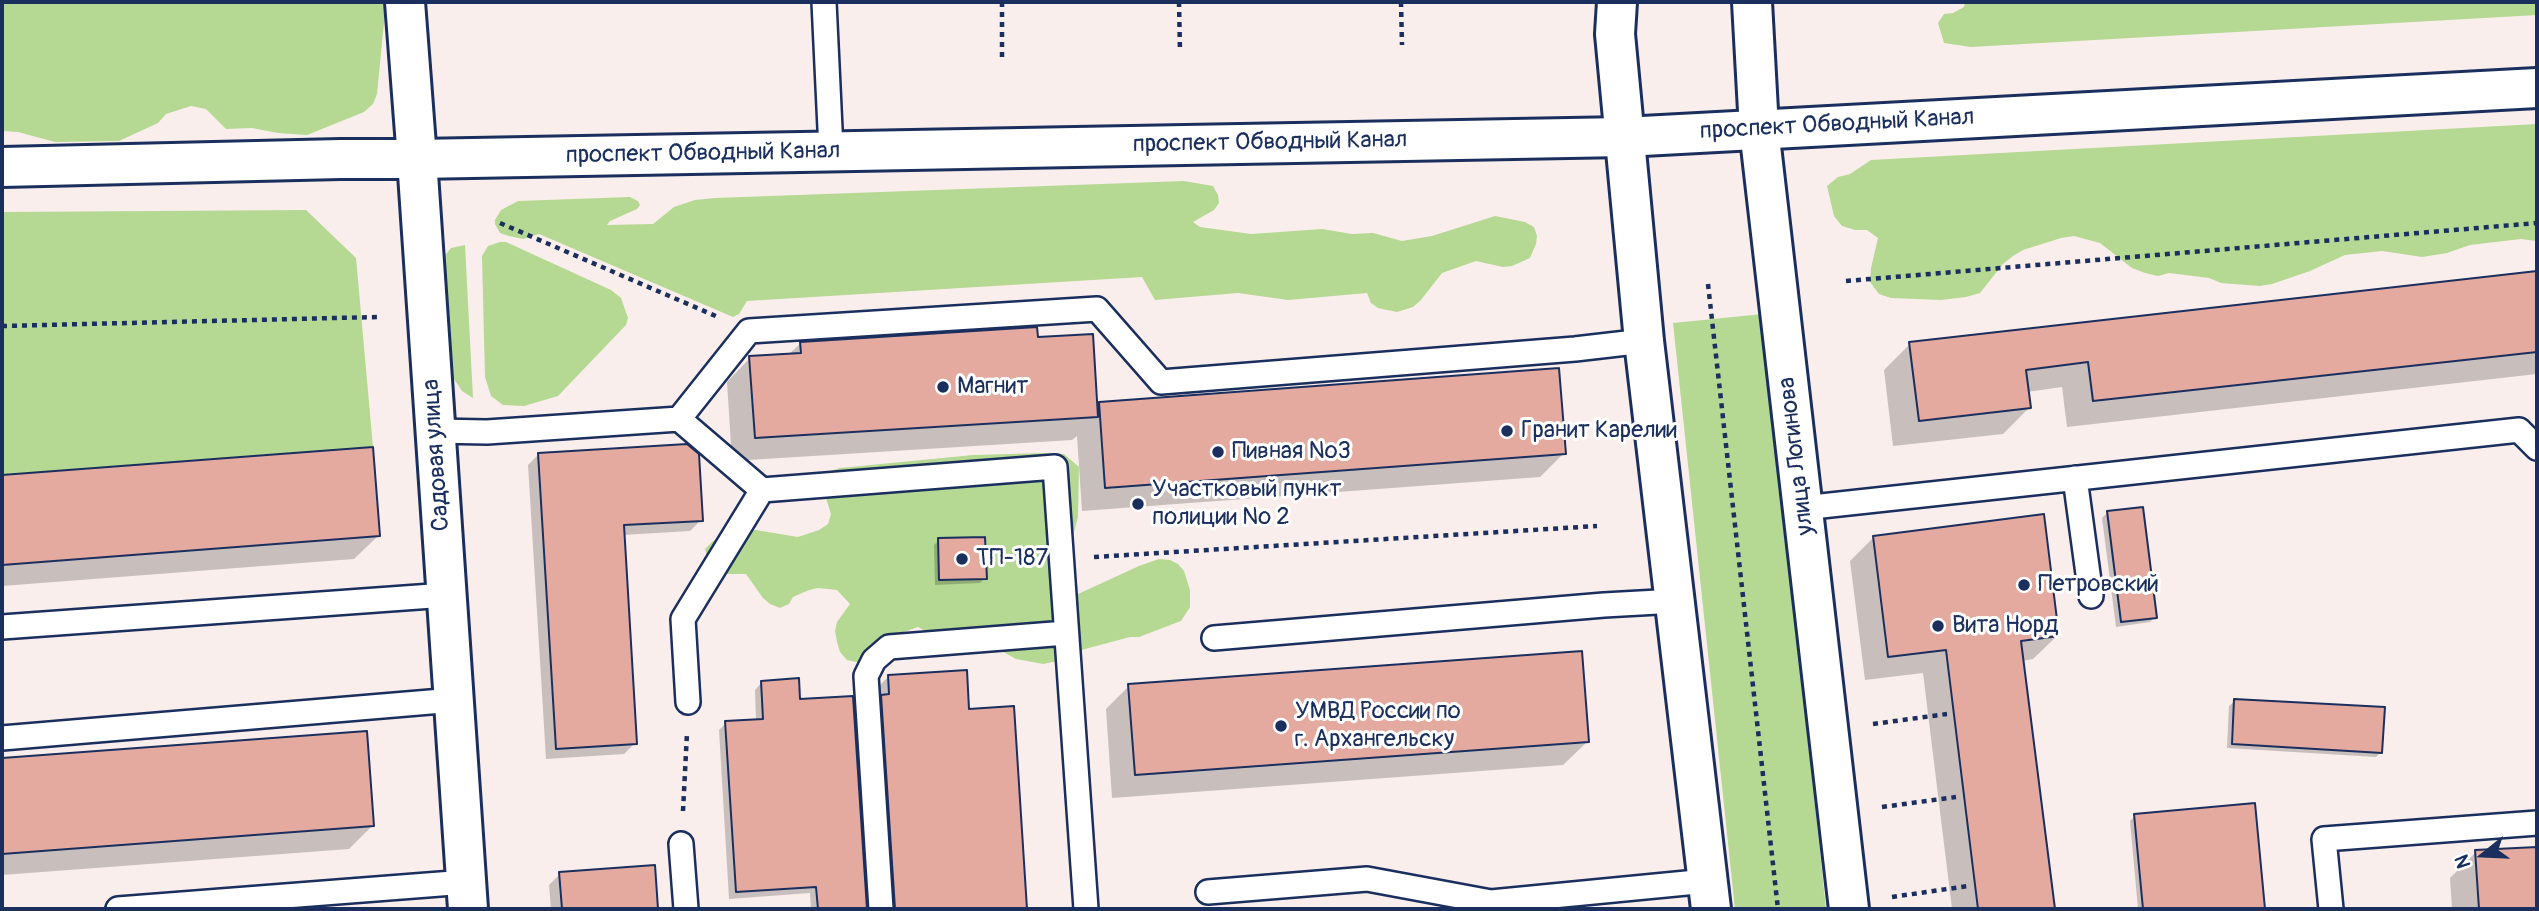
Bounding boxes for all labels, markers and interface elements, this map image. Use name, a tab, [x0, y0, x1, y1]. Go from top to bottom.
street label: проспект Обводный Канал	[1699, 103, 1975, 147]
street label: проспект Обводный Канал	[1132, 126, 1408, 160]
street label: проспект Обводный Канал	[565, 137, 841, 171]
place label: Магнит	[957, 373, 1028, 401]
street label: улица Логинова	[1773, 375, 1821, 537]
street label: Садовая улица	[417, 378, 457, 532]
marker: Магнит	[935, 379, 951, 395]
place label: Гранит Карелии	[1521, 417, 1677, 445]
marker: Гранит Карелии	[1499, 423, 1515, 439]
place label: Пивная №3	[1232, 438, 1351, 466]
marker: Пивная №3	[1210, 444, 1226, 460]
place label: Участковый пункт полиции № 2	[1152, 476, 1342, 532]
marker: Участковый пункт полиции № 2	[1130, 496, 1146, 512]
place label: ТП-187	[976, 545, 1048, 573]
marker: ТП-187	[954, 551, 970, 567]
place label: Петровский	[2038, 571, 2159, 599]
marker: Петровский	[2016, 577, 2032, 593]
place label: Вита Норд	[1952, 612, 2058, 640]
marker: Вита Норд	[1930, 618, 1946, 634]
place label: УМВД России по г. Архангельску	[1295, 698, 1461, 754]
marker: УМВД России по г. Архангельску	[1273, 718, 1289, 734]
north arrow	[2448, 820, 2518, 890]
text: N	[2450, 852, 2476, 871]

